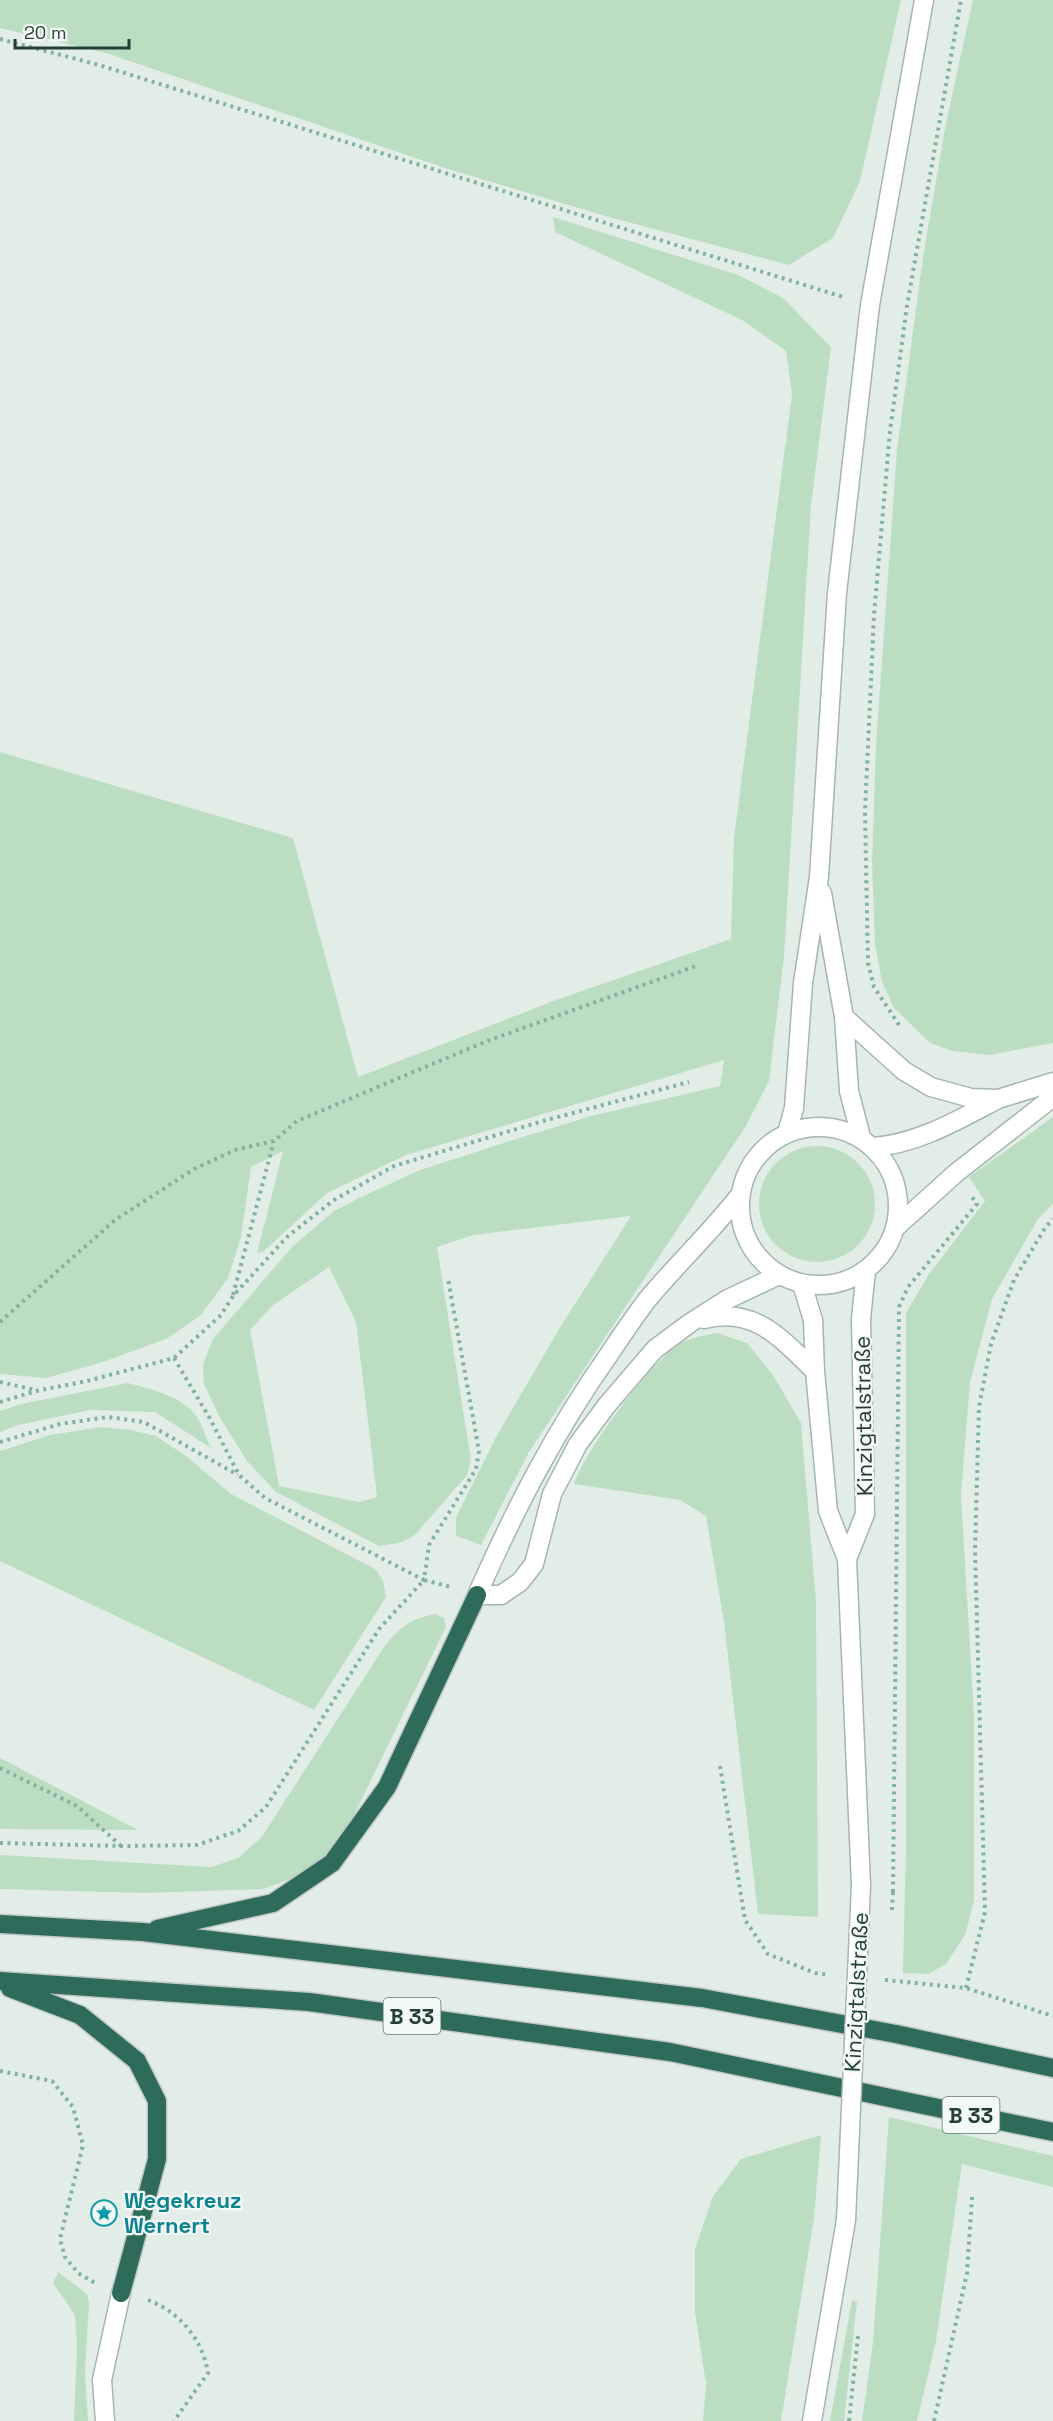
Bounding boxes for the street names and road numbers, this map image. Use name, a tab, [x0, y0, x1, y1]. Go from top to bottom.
street label: Kinzigtalstraße	[848, 1336, 878, 1496]
street label: Kinzigtalstraße	[838, 1911, 874, 2073]
road number: B 33	[384, 1998, 440, 2034]
road number: B 33	[942, 2097, 1000, 2133]

